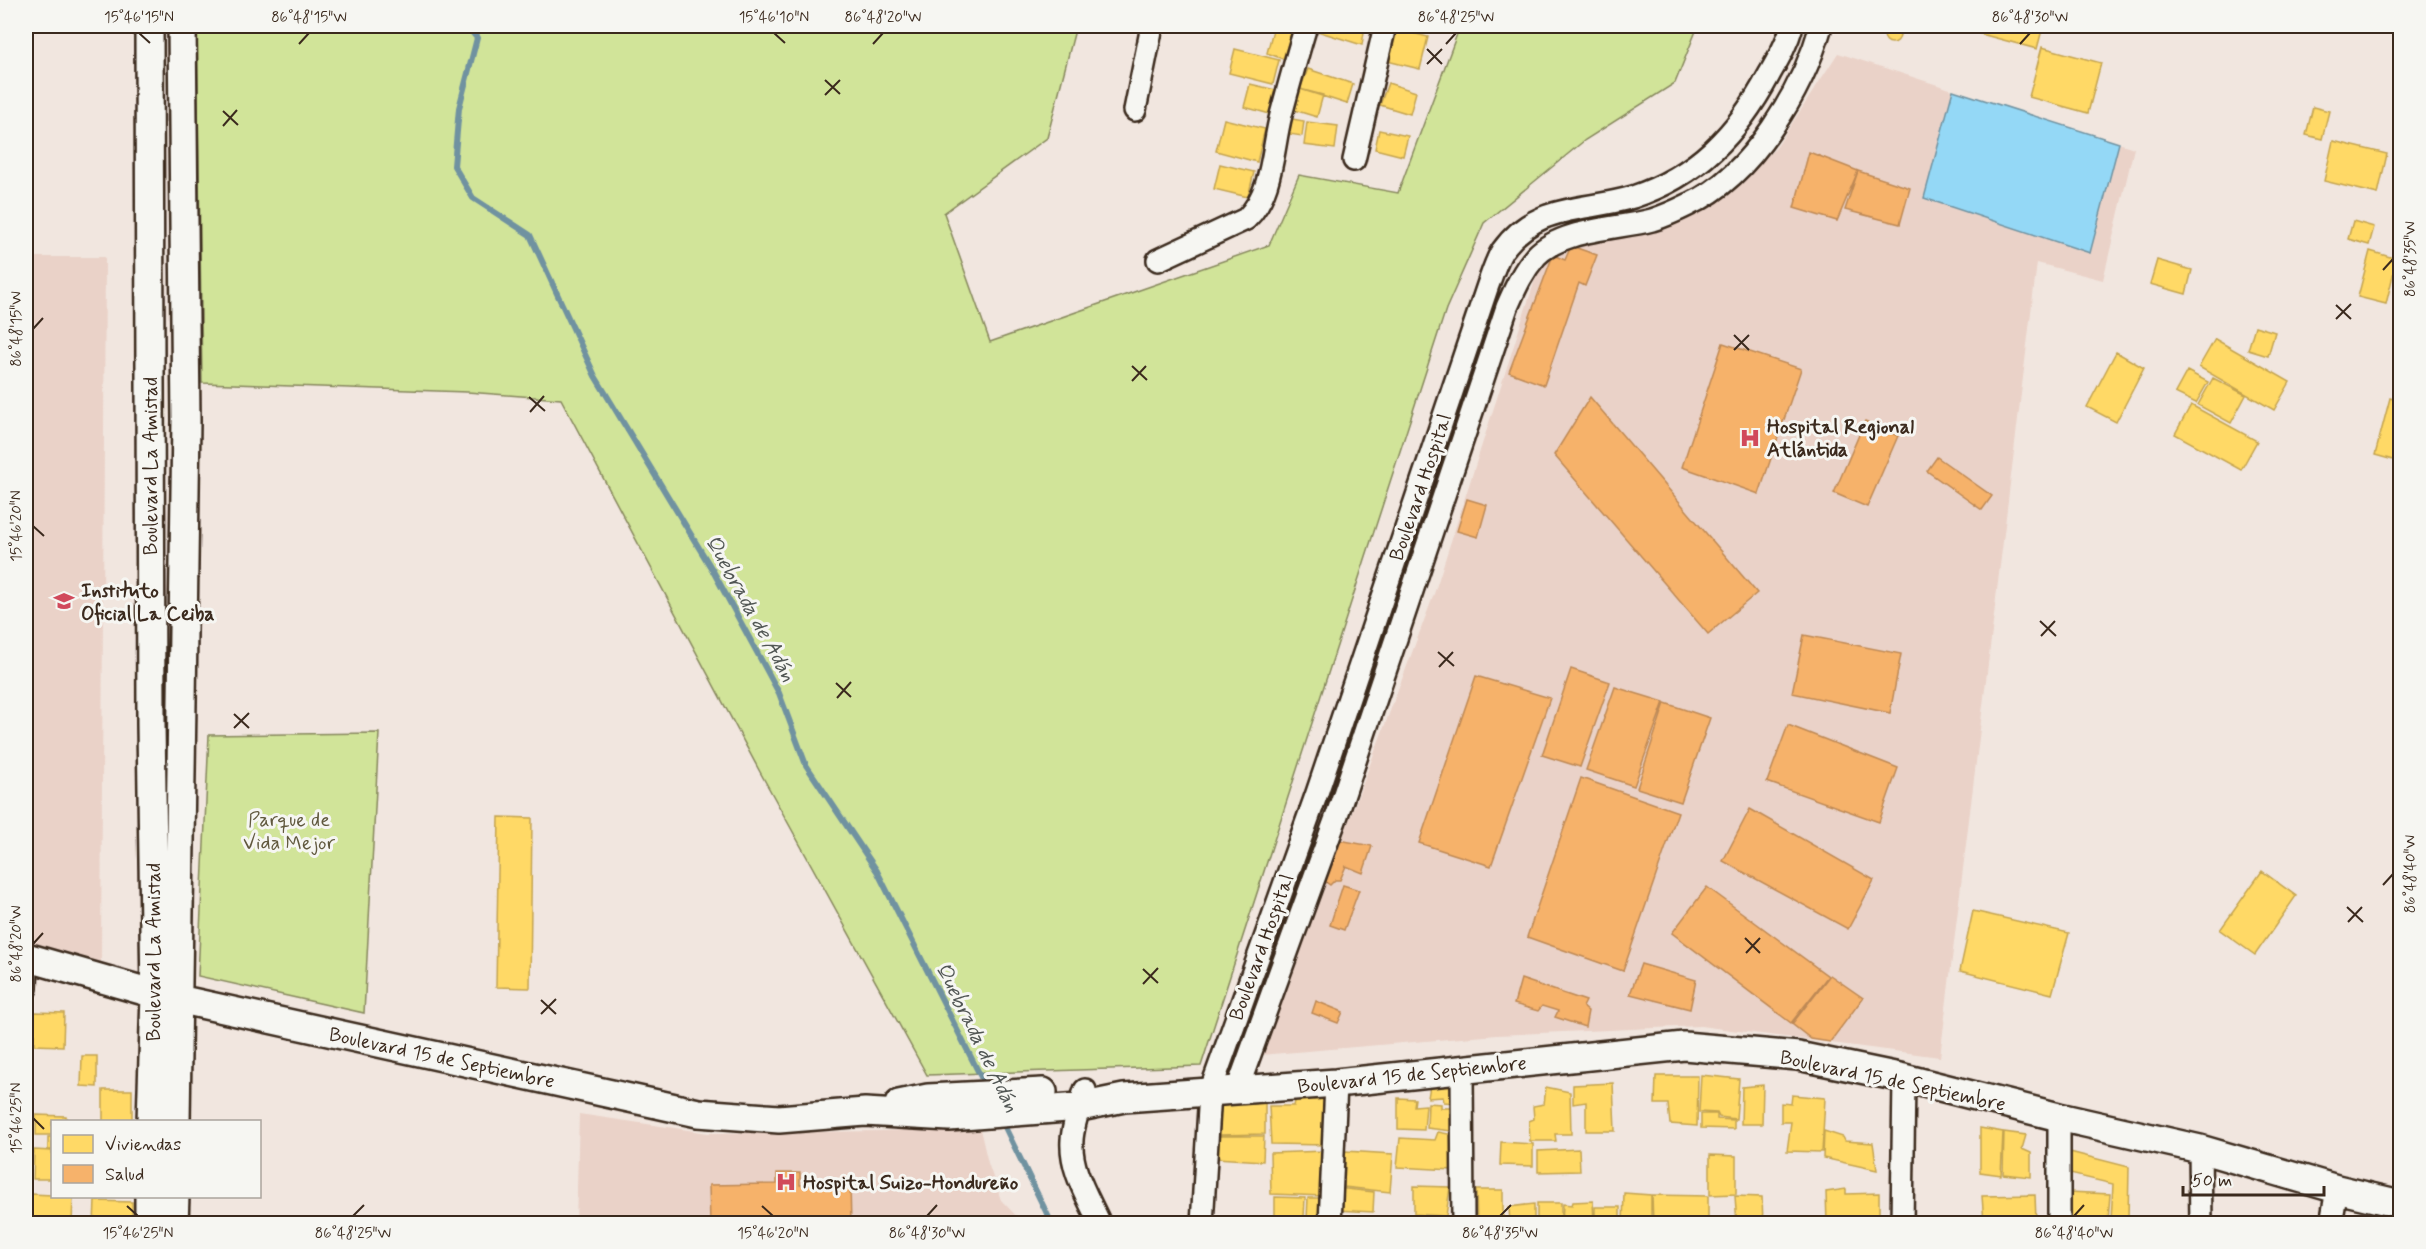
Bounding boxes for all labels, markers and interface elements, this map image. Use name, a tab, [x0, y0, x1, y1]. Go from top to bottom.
text: 15°46'15"N	[104, 8, 174, 28]
text: 86°48'15"W	[271, 8, 347, 28]
text: 15°46'10"N	[739, 8, 809, 28]
text: 86°48'20"W	[845, 8, 921, 28]
text: 86°48'25"W	[1418, 8, 1494, 28]
text: 86°48'30"W	[1992, 8, 2068, 28]
text: 86°48'35"W	[2401, 221, 2421, 297]
text: 86°48'15"W	[7, 291, 27, 367]
street label: Boulevard La Amistad	[138, 377, 165, 555]
street label: Boulevard Hospital	[1384, 410, 1459, 565]
place label: Hospital Regional Atlántida	[1767, 414, 1914, 464]
hospital icon: Hospital Regional Atlántida	[1738, 426, 1762, 450]
text: 15°46'20"N	[7, 490, 27, 562]
water label: Quebrada de Adán	[698, 530, 802, 687]
place label: Instituto Oficial La Ceiba	[81, 578, 215, 628]
school or university icon: Instituto Oficial La Ceiba	[52, 589, 76, 613]
park label: Parque de Vida Mejor	[243, 807, 336, 857]
text: 86°48'40"W	[2401, 835, 2421, 913]
street label: Boulevard La Amistad	[141, 863, 168, 1041]
street label: Boulevard Hospital	[1223, 871, 1301, 1024]
text: 86°48'20"W	[7, 906, 27, 982]
water label: Quebrada de Adán	[929, 958, 1026, 1117]
street label: Boulevard 15 de Septiembre	[326, 1021, 557, 1096]
street label: Boulevard 15 de Septiembre	[1777, 1044, 2008, 1119]
street label: Boulevard 15 de Septiembre	[1296, 1050, 1528, 1101]
text: 15°46'25"N	[7, 1083, 27, 1153]
legend	[51, 1120, 261, 1198]
text: Viviendas	[105, 1133, 181, 1157]
scale bar	[2183, 1159, 2324, 1197]
text: Salud	[105, 1163, 144, 1187]
text: 50 m	[2192, 1169, 2232, 1193]
hospital icon: Hospital Suizo-Hondureño	[774, 1170, 798, 1194]
place label: Hospital Suizo-Hondureño	[803, 1170, 1019, 1197]
text: 15°46'25"N	[103, 1224, 173, 1244]
text: 86°48'25"W	[315, 1224, 391, 1244]
text: 15°46'20"N	[737, 1224, 809, 1244]
text: 86°48'30"W	[889, 1224, 965, 1244]
text: 86°48'35"W	[1462, 1224, 1538, 1244]
text: 86°48'40"W	[2035, 1224, 2113, 1244]

